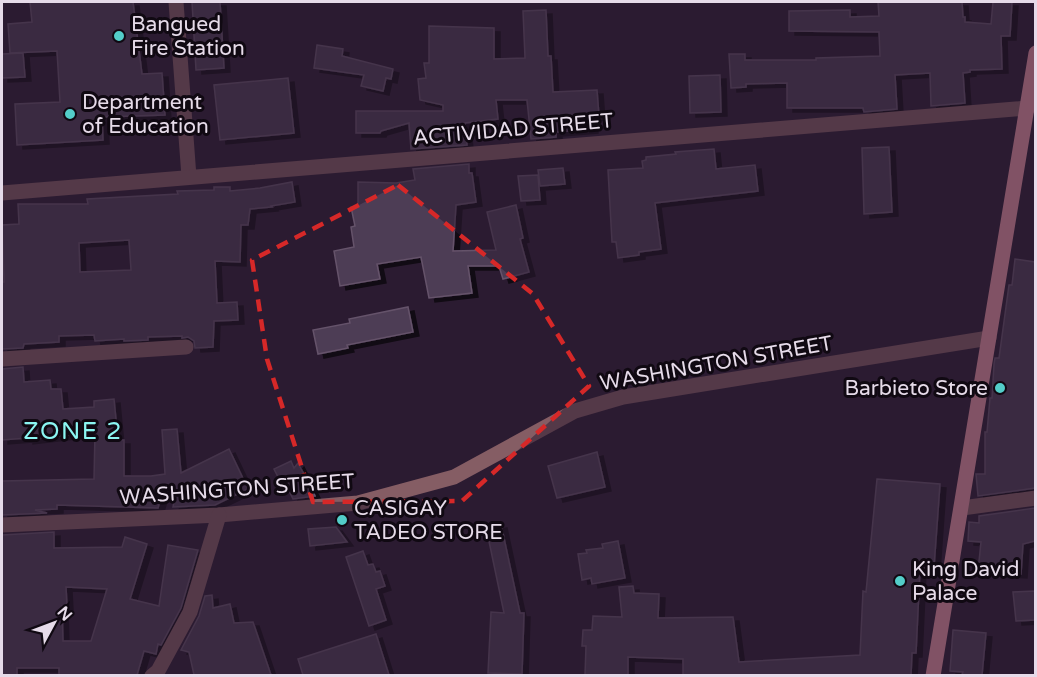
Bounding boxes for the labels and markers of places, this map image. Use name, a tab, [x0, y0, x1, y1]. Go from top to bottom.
place label: Bangued Fire Station	[131, 12, 245, 61]
marker: Bangued Fire Station	[112, 29, 126, 43]
place label: Department of Education	[82, 90, 209, 139]
marker: Department of Education	[63, 107, 77, 121]
place label: Barbieto Store	[844, 376, 988, 401]
marker: Barbieto Store	[993, 381, 1007, 395]
place label: CASIGAY TADEO STORE	[354, 496, 503, 545]
marker: CASIGAY TADEO STORE	[335, 513, 349, 527]
place label: King David Palace	[912, 557, 1020, 606]
marker: King David Palace	[893, 574, 907, 588]

